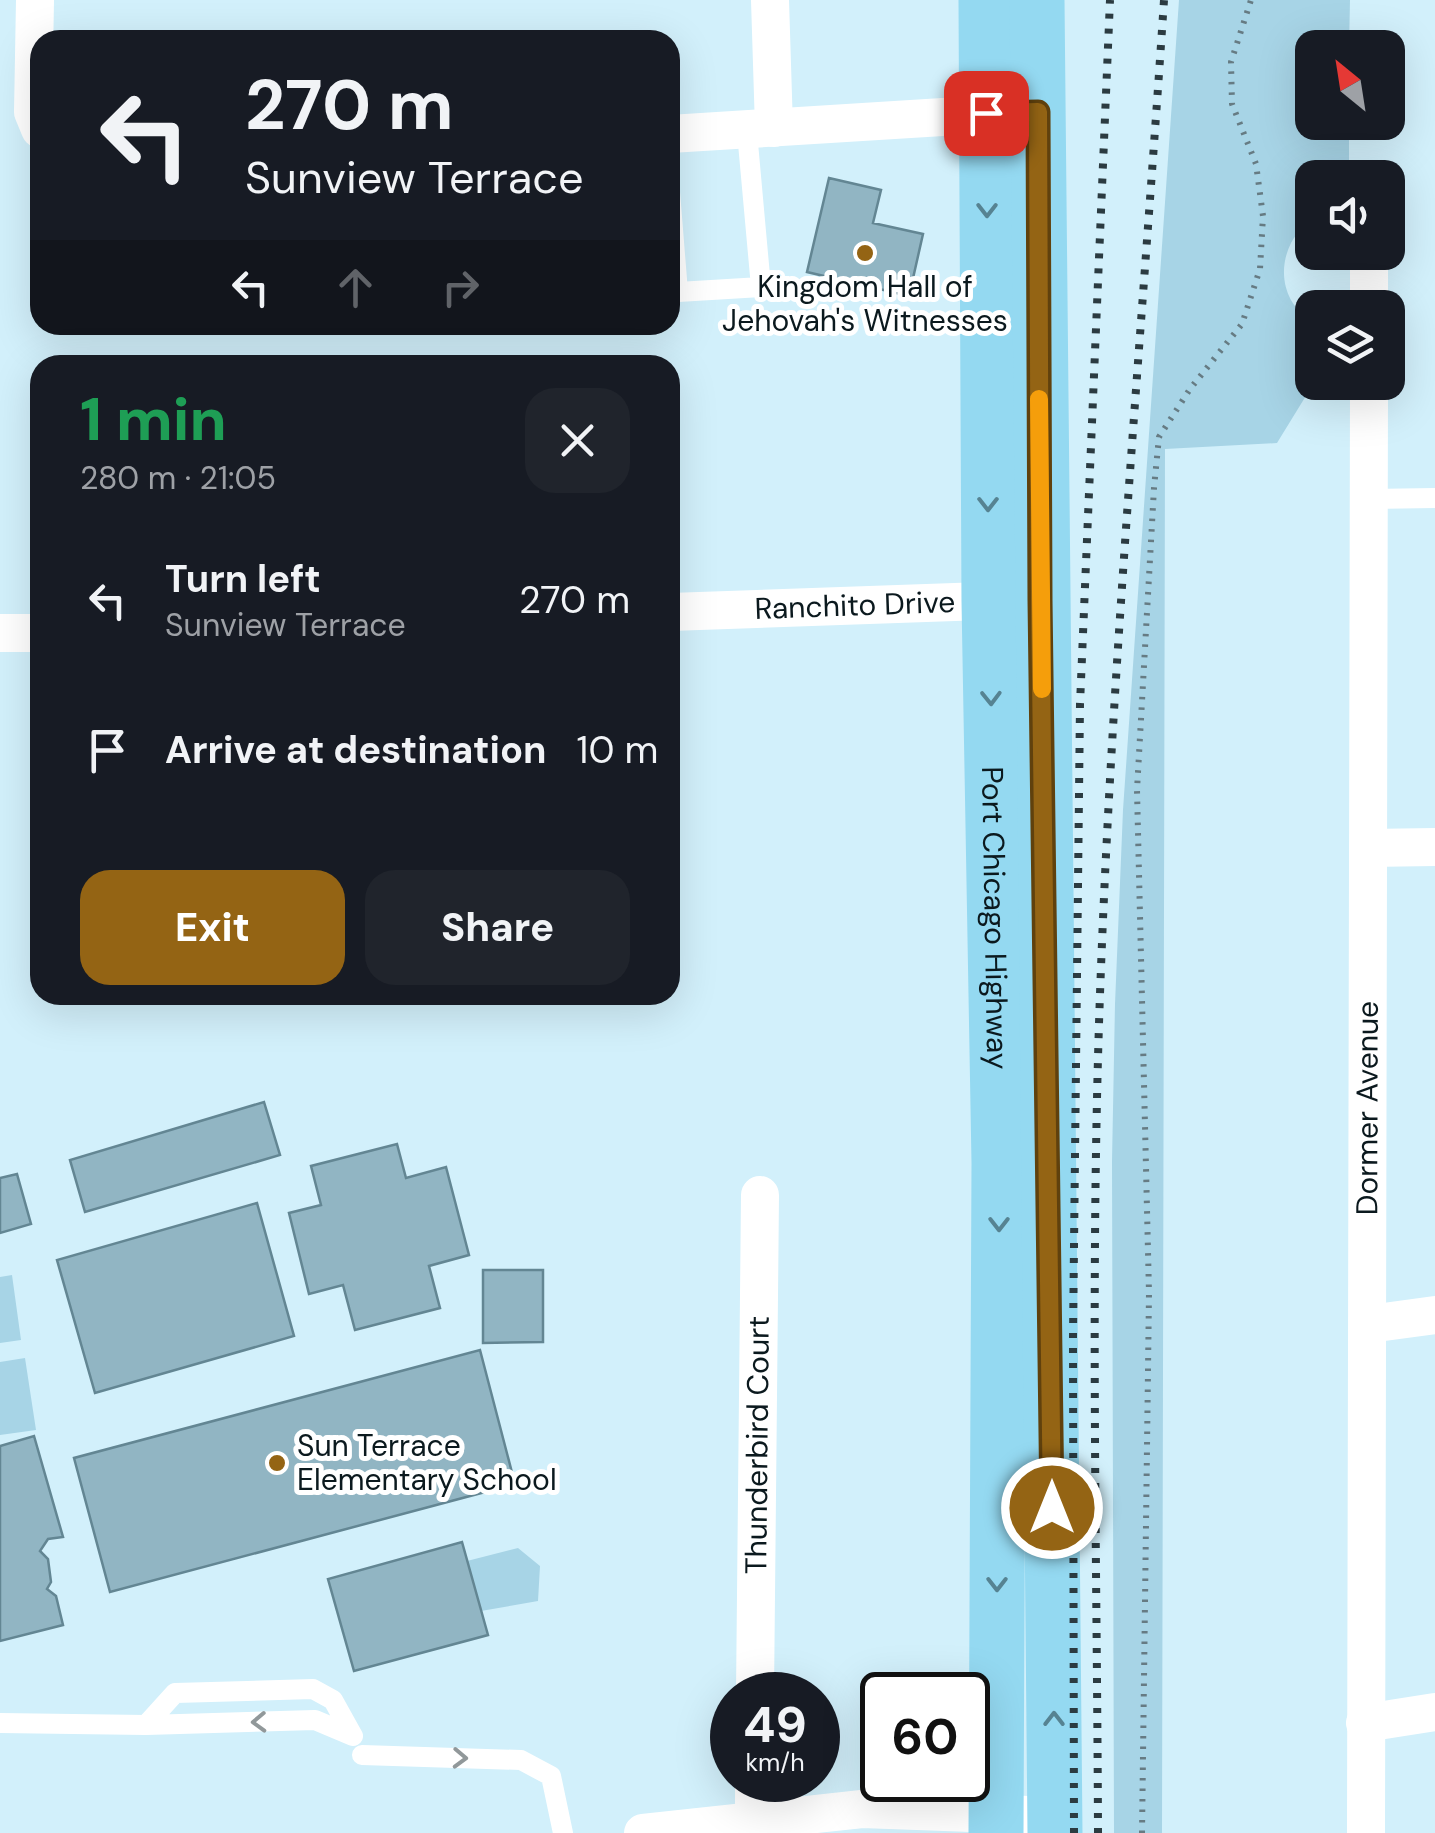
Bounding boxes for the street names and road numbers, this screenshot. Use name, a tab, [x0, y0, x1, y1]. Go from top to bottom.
street label: Ranchito Drive	[754, 582, 956, 628]
street label: Port Chicago Highway	[973, 766, 1017, 1070]
street label: Dormer Avenue	[1347, 1001, 1387, 1215]
street label: Thunderbird Court	[736, 1316, 778, 1574]

